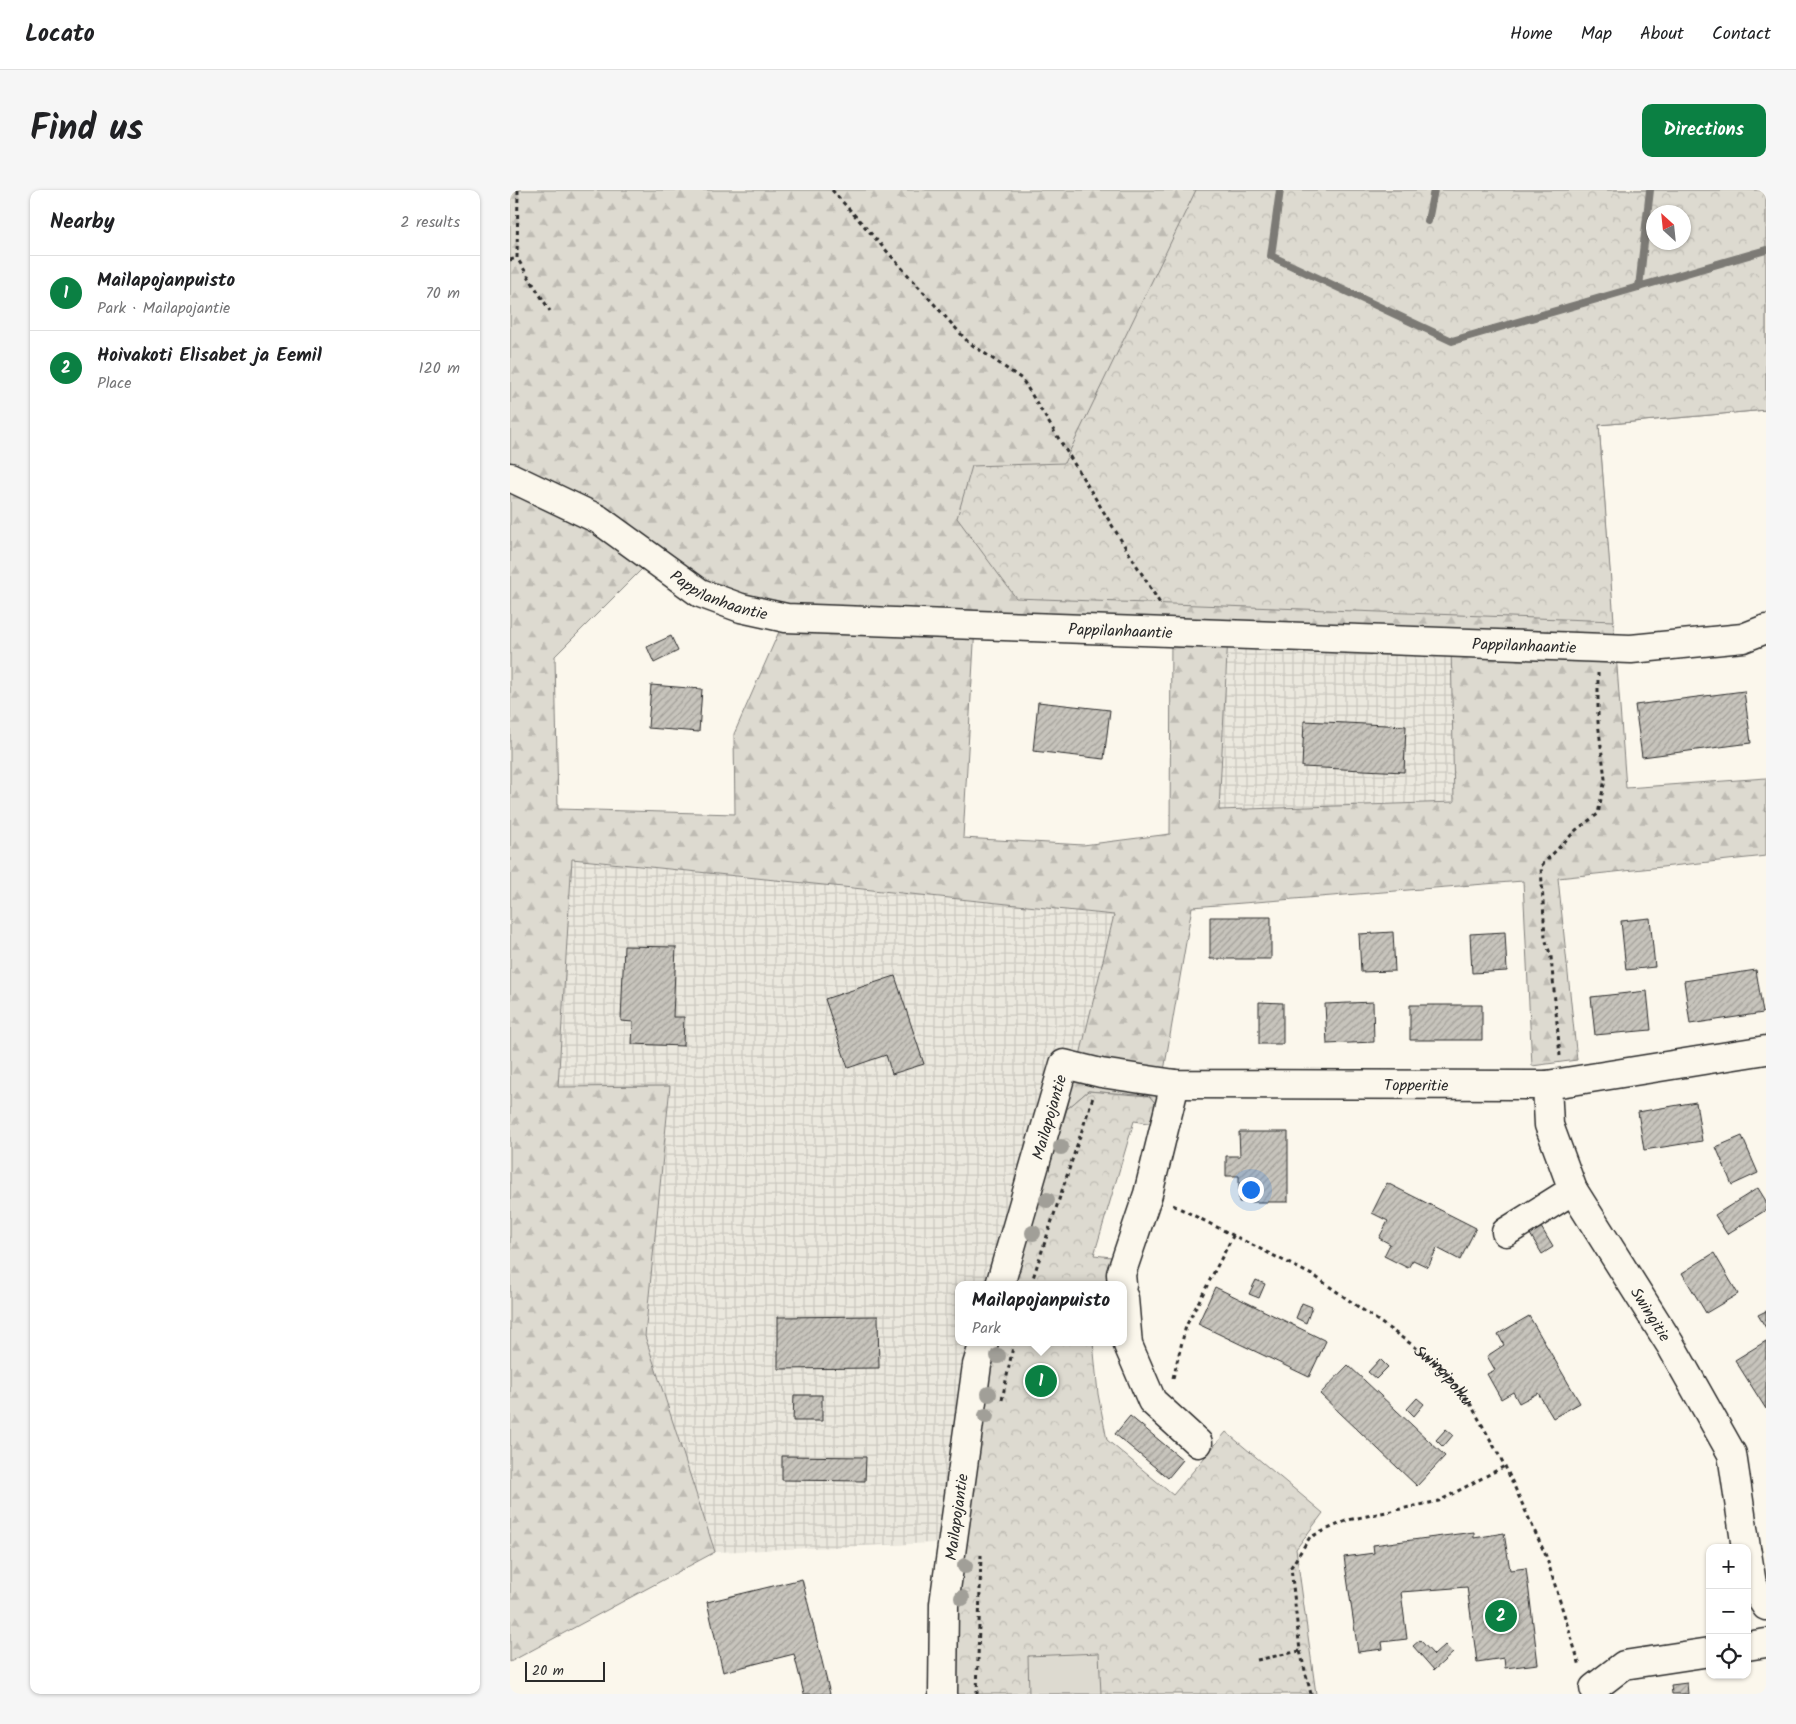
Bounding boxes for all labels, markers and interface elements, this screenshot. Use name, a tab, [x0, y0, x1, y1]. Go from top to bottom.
text: Locato	[25, 15, 95, 54]
text: Home	[1510, 20, 1553, 49]
text: Map	[1581, 20, 1612, 49]
text: About	[1640, 20, 1684, 49]
text: Contact	[1712, 20, 1771, 49]
text: Find us	[30, 102, 143, 158]
button: Directions	[1642, 104, 1766, 157]
north arrow	[1646, 205, 1691, 250]
text: Nearby	[50, 206, 115, 239]
text: 2 results	[400, 210, 460, 235]
text: Mailapojanpuisto	[97, 266, 235, 296]
text: 1	[64, 281, 68, 306]
text: 70 m	[425, 281, 460, 306]
text: Park · Mailapojantie	[97, 296, 230, 321]
text: Hoivakoti Elisabet ja Eemil	[97, 341, 322, 371]
text: 2	[61, 356, 71, 381]
text: 120 m	[419, 356, 460, 381]
text: Place	[97, 371, 131, 396]
street label: Pappilanhaantie	[664, 564, 770, 628]
street label: Pappilanhaantie	[1068, 617, 1173, 646]
street label: Pappilanhaantie	[1471, 632, 1577, 661]
street label: Mailapojantie	[1026, 1072, 1074, 1163]
street label: Topperitie	[1384, 1074, 1448, 1099]
your location	[1238, 1177, 1264, 1203]
popup	[955, 1281, 1127, 1346]
street label: Swingitie	[1623, 1283, 1677, 1347]
text: Mailapojanpuisto	[972, 1286, 1110, 1316]
text: Park	[972, 1316, 1001, 1341]
street label: Swingipolku	[1408, 1340, 1479, 1412]
pin: 1	[1025, 1362, 1057, 1400]
street label: Mailapojantie	[939, 1472, 976, 1562]
map controls	[1706, 1544, 1751, 1679]
button: +	[1706, 1544, 1751, 1589]
button: −	[1706, 1589, 1751, 1634]
pin: 2	[1485, 1597, 1517, 1635]
button: locate	[1706, 1634, 1751, 1679]
scale bar	[525, 1659, 605, 1682]
text: 20 m	[532, 1660, 564, 1682]

